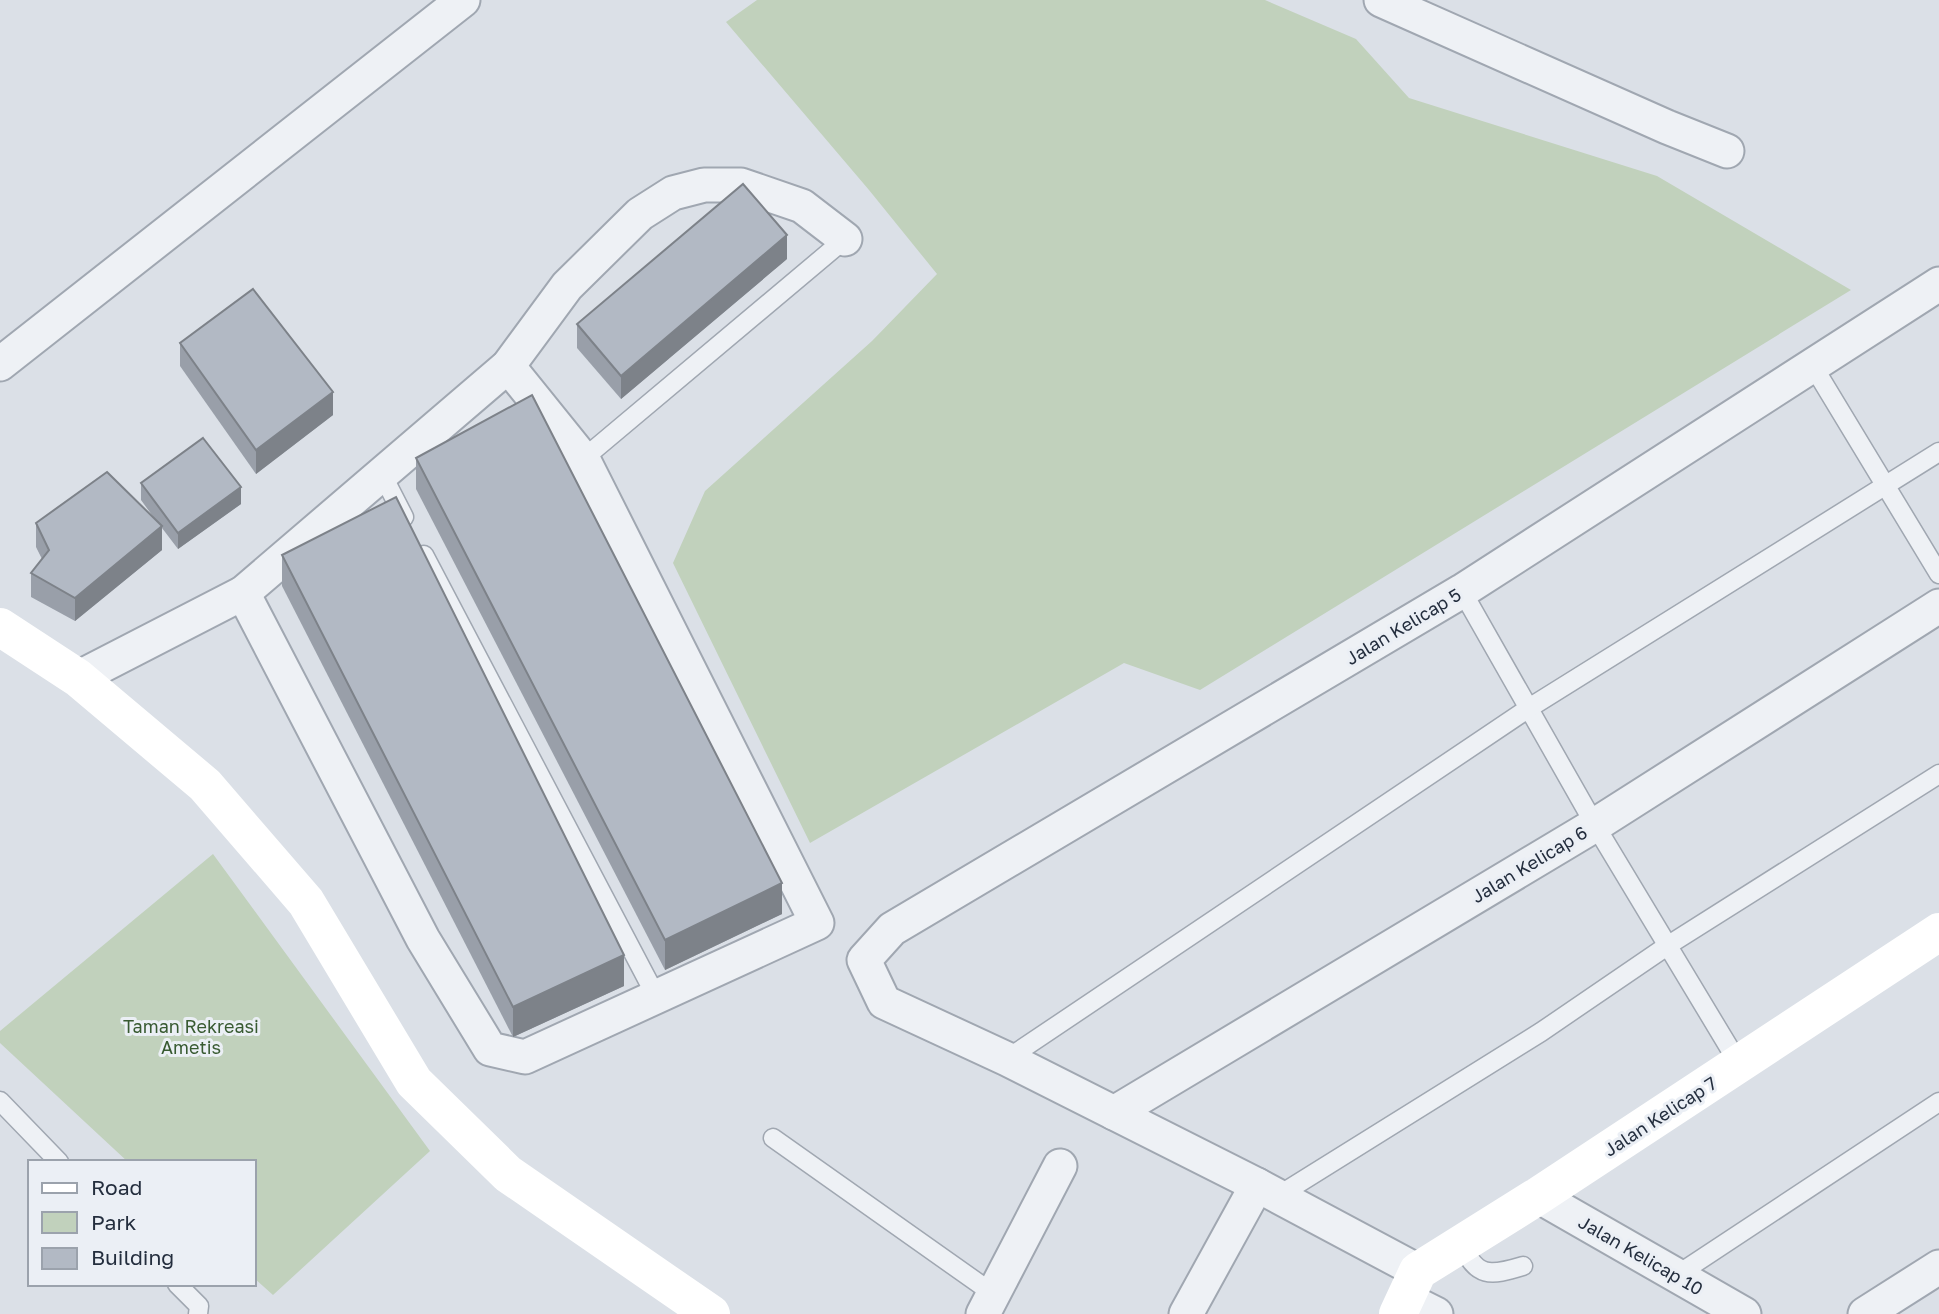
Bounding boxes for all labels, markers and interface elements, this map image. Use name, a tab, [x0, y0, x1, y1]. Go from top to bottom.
street label: Jalan Kelicap 5	[1341, 583, 1465, 669]
street label: Jalan Kelicap 6	[1467, 821, 1591, 907]
park label: Taman Rekreasi Ametis	[123, 1015, 259, 1058]
street label: Jalan Kelicap 7	[1600, 1071, 1720, 1161]
legend	[28, 1160, 256, 1286]
text: Road	[91, 1174, 142, 1200]
text: Park	[91, 1209, 137, 1235]
street label: Jalan Kelicap 10	[1575, 1210, 1707, 1300]
text: Building	[91, 1244, 174, 1270]

